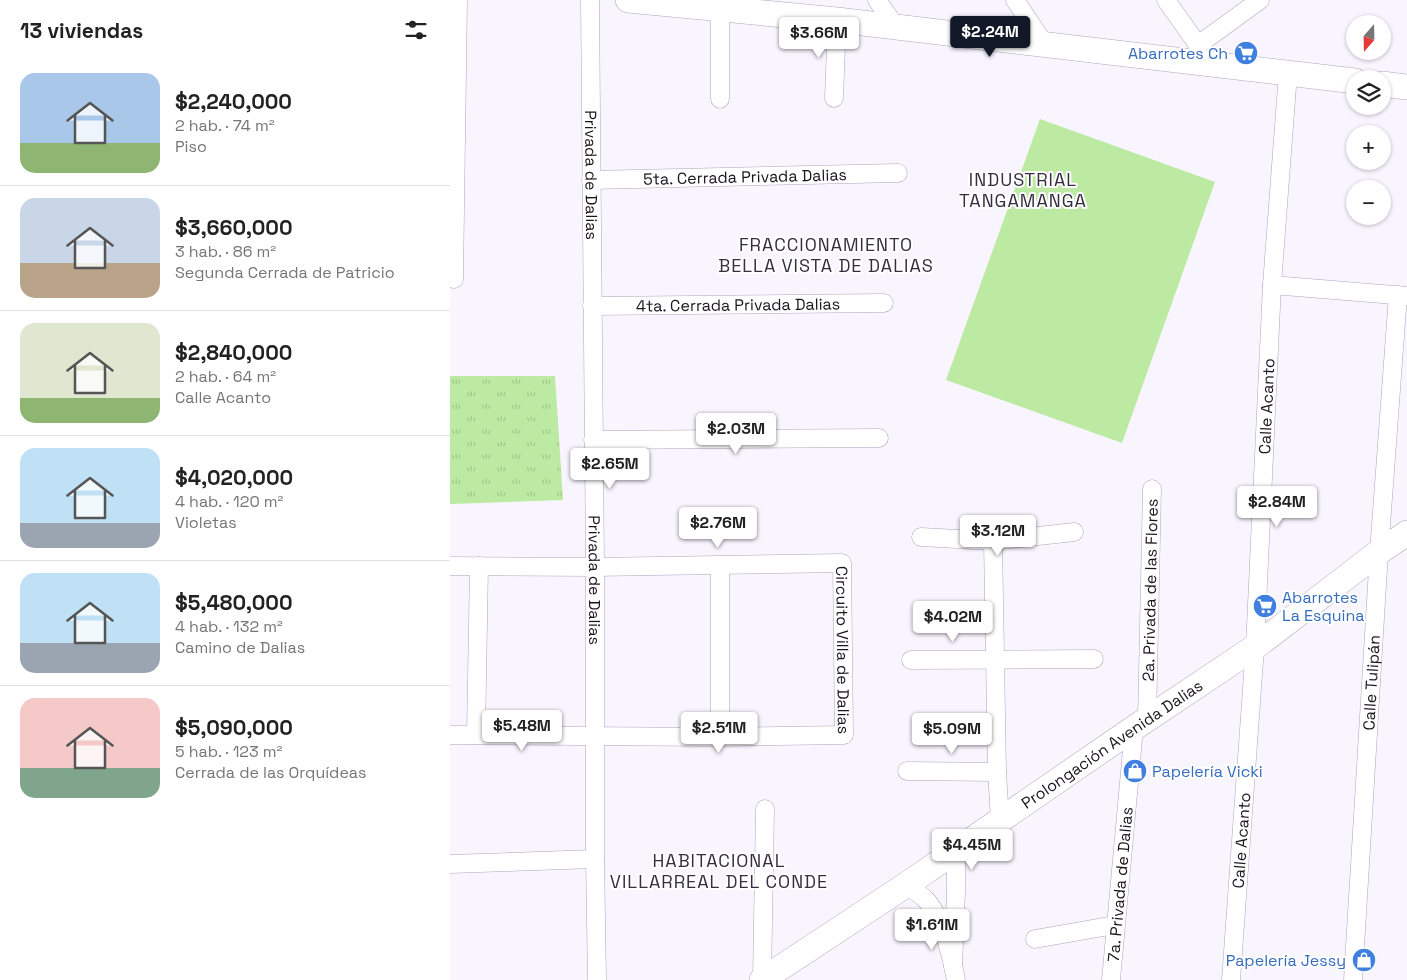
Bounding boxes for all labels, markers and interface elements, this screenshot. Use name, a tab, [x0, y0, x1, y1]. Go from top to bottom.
pin: $2.24M	[949, 15, 1031, 58]
north arrow	[1346, 15, 1391, 60]
map controls	[1346, 15, 1391, 225]
icon: filters	[402, 16, 430, 44]
text: 13 viviendas	[20, 17, 143, 44]
pin: $3.66M	[778, 17, 860, 59]
text: $2.24M	[961, 21, 1019, 42]
text: $3.66M	[790, 22, 848, 43]
supermarket icon: Abarrotes Ch	[1233, 40, 1259, 66]
place label: Abarrotes Ch	[1128, 43, 1228, 64]
button: layers	[1346, 70, 1391, 115]
text: $2,240,000	[175, 88, 292, 115]
icon: home	[60, 93, 120, 153]
street label: Privada de Dalias	[580, 110, 603, 240]
text: 2 hab. · 74 m²	[175, 115, 275, 136]
button: +	[1346, 125, 1391, 170]
text: Piso	[175, 136, 207, 157]
street label: 5ta. Cerrada Privada Dalias	[643, 164, 847, 189]
district label: INDUSTRIAL TANGAMANGA	[959, 168, 1087, 212]
button: −	[1346, 180, 1391, 225]
text: $3,660,000	[175, 214, 293, 241]
icon: home	[60, 218, 120, 278]
district label: FRACCIONAMIENTO BELLA VISTA DE DALIAS	[718, 233, 934, 277]
text: 3 hab. · 86 m²	[175, 241, 276, 262]
text: Segunda Cerrada de Patricio	[175, 262, 395, 283]
street label: 4ta. Cerrada Privada Dalias	[636, 293, 840, 316]
text: $2,840,000	[175, 339, 292, 366]
icon: home	[60, 343, 120, 403]
street label: Calle Acanto	[1254, 358, 1279, 455]
text: 2 hab. · 64 m²	[175, 366, 276, 387]
text: Calle Acanto	[175, 387, 271, 408]
pin: $2.03M	[695, 412, 777, 455]
text: $2.03M	[707, 418, 765, 439]
pin: $2.65M	[569, 448, 651, 490]
text: $2.65M	[581, 453, 639, 474]
text: $4,020,000	[175, 464, 293, 491]
icon: home	[60, 468, 120, 528]
pin: $2.84M	[1236, 486, 1318, 528]
text: 4 hab. · 120 m²	[175, 491, 283, 512]
text: $2.84M	[1248, 491, 1306, 512]
street label: 2a. Privada de las Flores	[1137, 498, 1162, 682]
pin: $2.76M	[677, 506, 759, 549]
text: Violetas	[175, 512, 237, 533]
text: $2.76M	[690, 512, 746, 533]
pin: $3.12M	[957, 514, 1039, 557]
street label: Privada de Dalias	[584, 515, 606, 645]
text: $3.12M	[971, 520, 1025, 541]
street label: Circuito Villa de Dalias	[832, 566, 854, 734]
place label: Abarrotes La Esquina	[1282, 587, 1365, 626]
text: $5,480,000	[175, 589, 293, 616]
icon: home	[60, 593, 120, 653]
supermarket icon: Abarrotes La Esquina	[1252, 593, 1278, 619]
pin: $4.02M	[912, 600, 994, 643]
text: $4.02M	[924, 606, 982, 627]
text: 4 hab. · 132 m²	[175, 616, 283, 637]
street label: Calle Tulipán	[1358, 634, 1384, 731]
text: Camino de Dalias	[175, 637, 305, 658]
street label: Prolongación Avenida Dalias	[1017, 675, 1207, 813]
pin: $5.48M	[481, 710, 563, 752]
pin: $2.51M	[678, 712, 760, 754]
pin: $5.09M	[911, 712, 993, 755]
text: $5,090,000	[175, 714, 293, 741]
text: $5.48M	[493, 715, 551, 736]
text: $2.51M	[692, 717, 746, 738]
icon: home	[60, 718, 120, 778]
text: $5.09M	[923, 718, 981, 739]
text: 5 hab. · 123 m²	[175, 741, 282, 762]
shop icon: Papelería Vicki	[1122, 758, 1148, 784]
place label: Papelería Vicki	[1152, 761, 1263, 782]
text: Cerrada de las Orquídeas	[175, 762, 366, 783]
street label: Calle Acanto	[1227, 792, 1255, 889]
street label: 7a. Privada de Dalias	[1102, 806, 1137, 963]
pin: $4.45M	[931, 828, 1013, 871]
text: $4.45M	[943, 834, 1001, 855]
district label: HABITACIONAL VILLARREAL DEL CONDE	[610, 849, 828, 893]
pin: $1.61M	[891, 908, 973, 951]
text: $1.61M	[906, 914, 958, 935]
shop icon: Papelería Jessy	[1351, 947, 1377, 973]
place label: Papelería Jessy	[1226, 950, 1346, 971]

